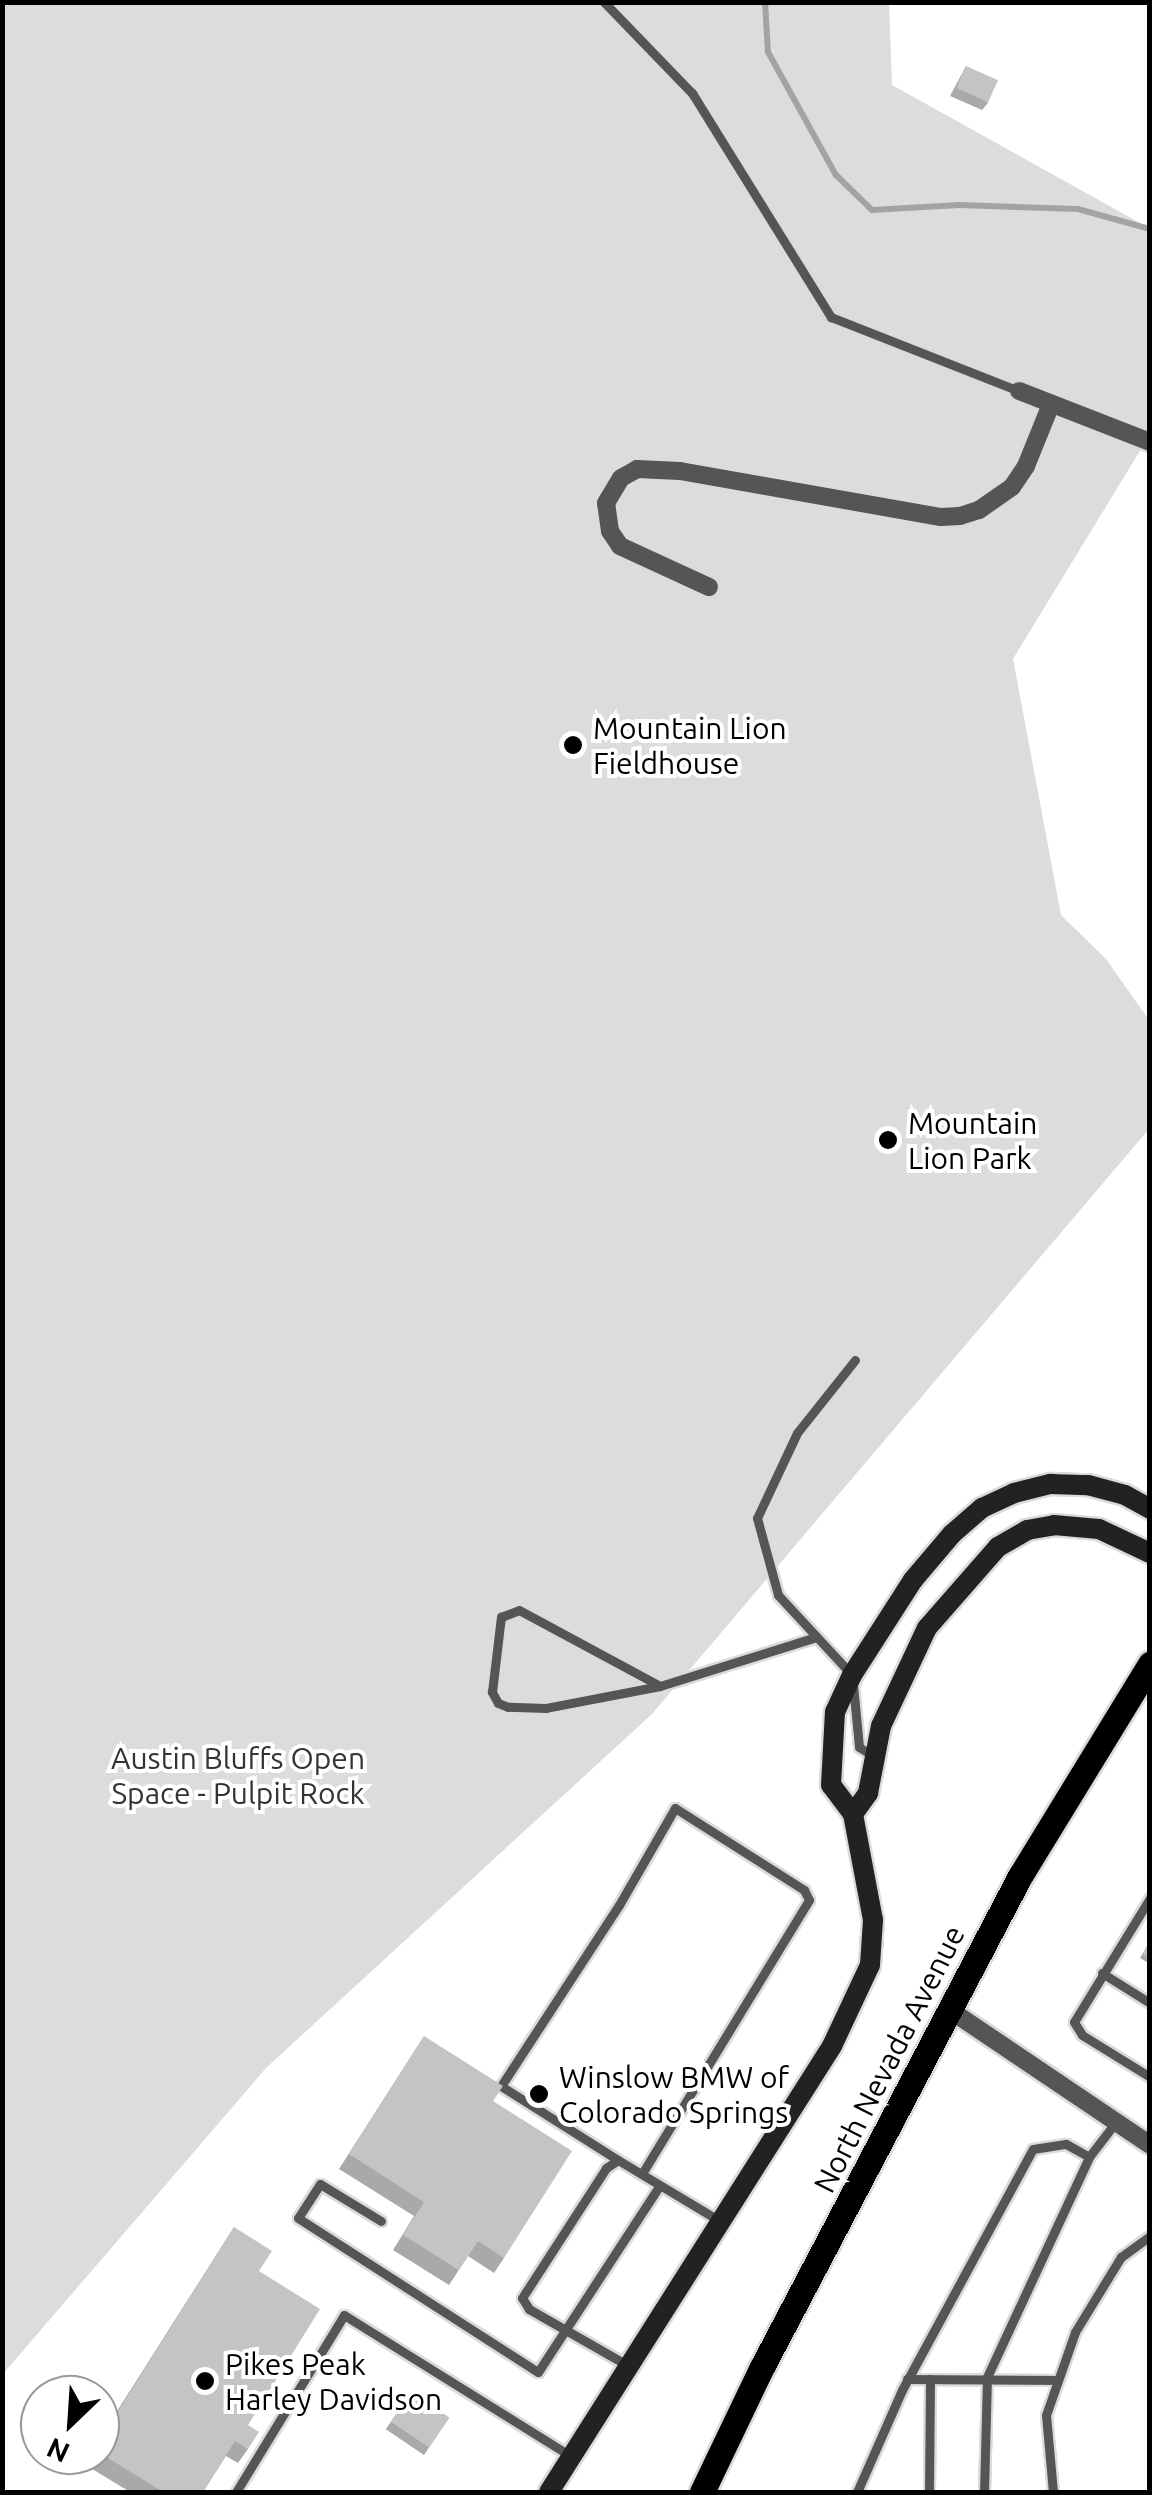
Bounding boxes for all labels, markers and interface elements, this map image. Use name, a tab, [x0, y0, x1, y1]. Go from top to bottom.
place label: Mountain Lion Fieldhouse	[593, 710, 787, 780]
marker: Mountain Lion Fieldhouse	[562, 734, 584, 756]
place label: Mountain Lion Park	[908, 1105, 1037, 1176]
marker: Mountain Lion Park	[877, 1129, 899, 1151]
park label: Austin Bluffs Open Space - Pulpit Rock	[111, 1740, 365, 1810]
street label: North Nevada Avenue	[806, 1919, 972, 2199]
place label: Winslow BMW of Colorado Springs	[559, 2059, 789, 2130]
marker: Winslow BMW of Colorado Springs	[528, 2083, 550, 2105]
place label: Pikes Peak Harley Davidson	[225, 2346, 442, 2416]
marker: Pikes Peak Harley Davidson	[194, 2370, 216, 2392]
north arrow	[20, 2375, 120, 2475]
text: N	[42, 2432, 74, 2469]

